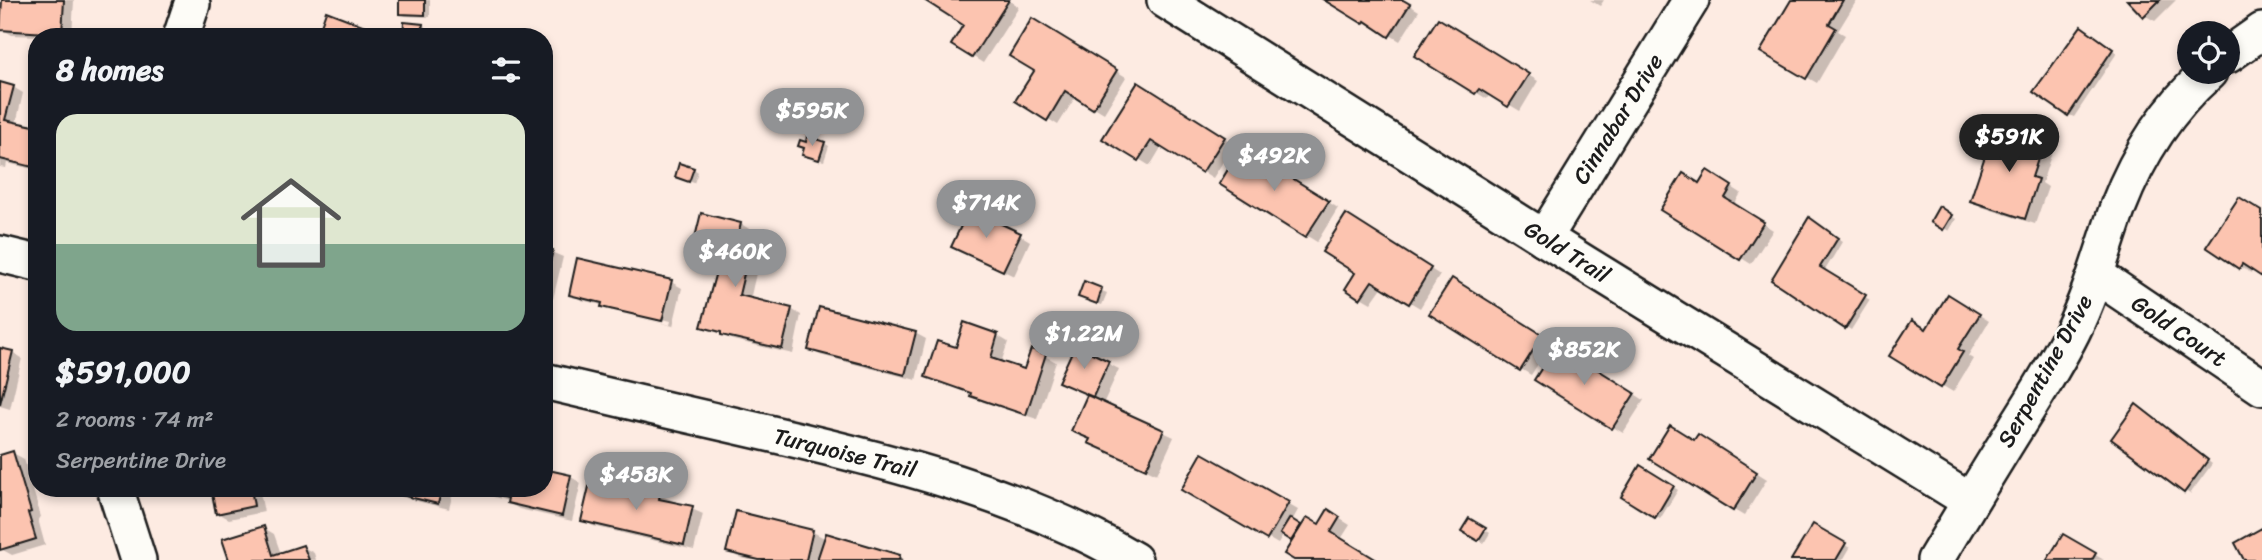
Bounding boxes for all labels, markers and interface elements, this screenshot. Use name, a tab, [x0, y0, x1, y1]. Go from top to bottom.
map controls	[2177, 21, 2240, 84]
button: locate	[2177, 21, 2240, 84]
text: 8 homes	[56, 43, 164, 97]
street label: Cinnabar Drive	[1561, 45, 1675, 193]
icon: filters	[487, 51, 525, 89]
pin: $595K	[763, 88, 861, 148]
text: $595K	[776, 90, 848, 131]
pin: $591K	[1960, 114, 2058, 174]
text: $591K	[1975, 116, 2043, 157]
pin: $492K	[1225, 134, 1323, 193]
text: $492K	[1238, 135, 1310, 176]
icon: home	[228, 160, 354, 286]
pin: $714K	[937, 180, 1035, 240]
text: $714K	[953, 182, 1019, 223]
street label: Gold Trail	[1516, 209, 1619, 295]
pin: $460K	[686, 230, 784, 289]
text: $460K	[699, 231, 771, 272]
street label: Gold Court	[2123, 284, 2235, 378]
street label: Serpentine Drive	[1986, 287, 2104, 455]
pin: $1.22M	[1027, 312, 1141, 371]
text: $1.22M	[1045, 313, 1123, 354]
pin: $852K	[1535, 328, 1633, 387]
text: $852K	[1549, 329, 1619, 370]
text: $591,000	[56, 345, 191, 399]
text: 2 rooms · 74 m²	[56, 399, 213, 440]
street label: Turquoise Trail	[769, 415, 921, 491]
text: Serpentine Drive	[56, 440, 226, 481]
pin: $458K	[587, 452, 685, 512]
text: $458K	[600, 454, 672, 495]

